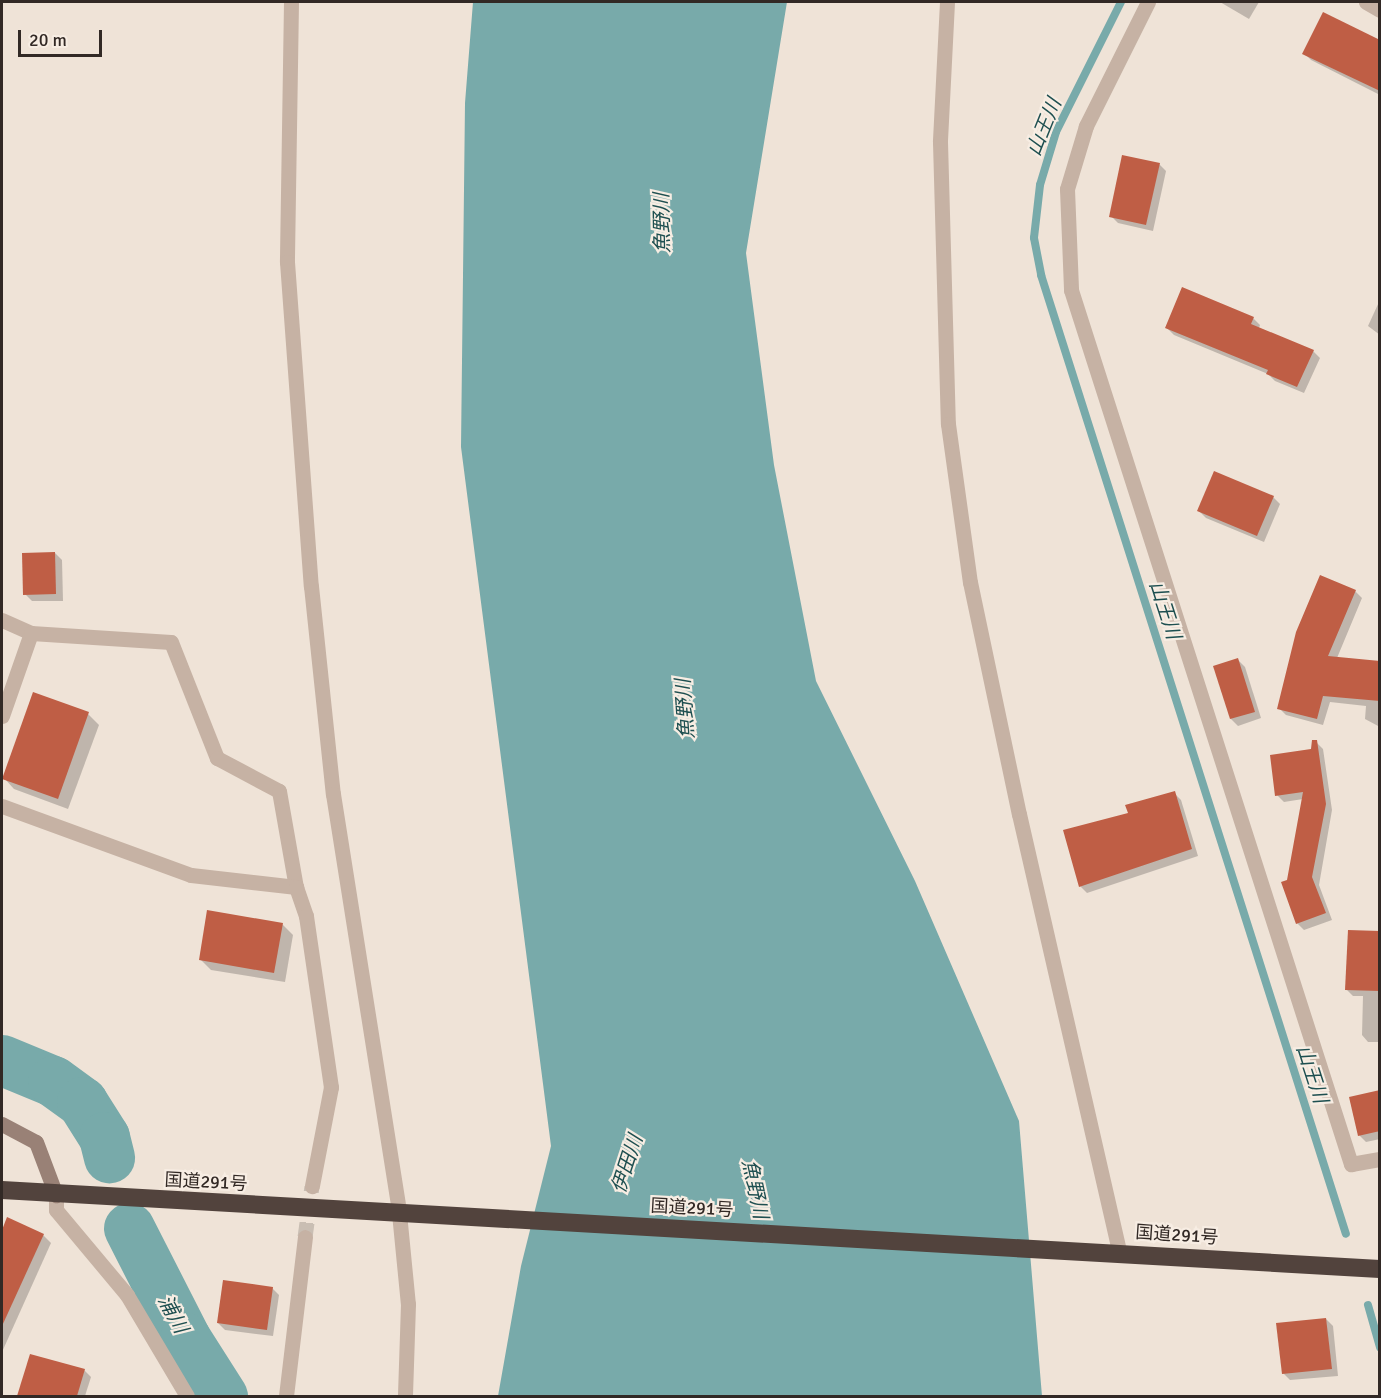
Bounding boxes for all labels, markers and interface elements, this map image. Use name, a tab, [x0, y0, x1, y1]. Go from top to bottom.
scale bar	[21, 18, 105, 56]
text: 20 m	[29, 29, 67, 51]
water label: 山王川	[1022, 95, 1066, 159]
water label: 魚野川	[649, 193, 675, 253]
water label: 山王川	[1144, 578, 1186, 642]
water label: 魚野川	[671, 678, 699, 740]
water label: 山王川	[1291, 1042, 1333, 1106]
water label: 伊田川	[606, 1132, 648, 1196]
water label: 魚野川	[737, 1157, 773, 1221]
street label: 国道291号	[164, 1169, 248, 1195]
street label: 国道291号	[650, 1195, 734, 1221]
street label: 国道291号	[1135, 1221, 1219, 1249]
water label: 浦川	[153, 1291, 193, 1337]

